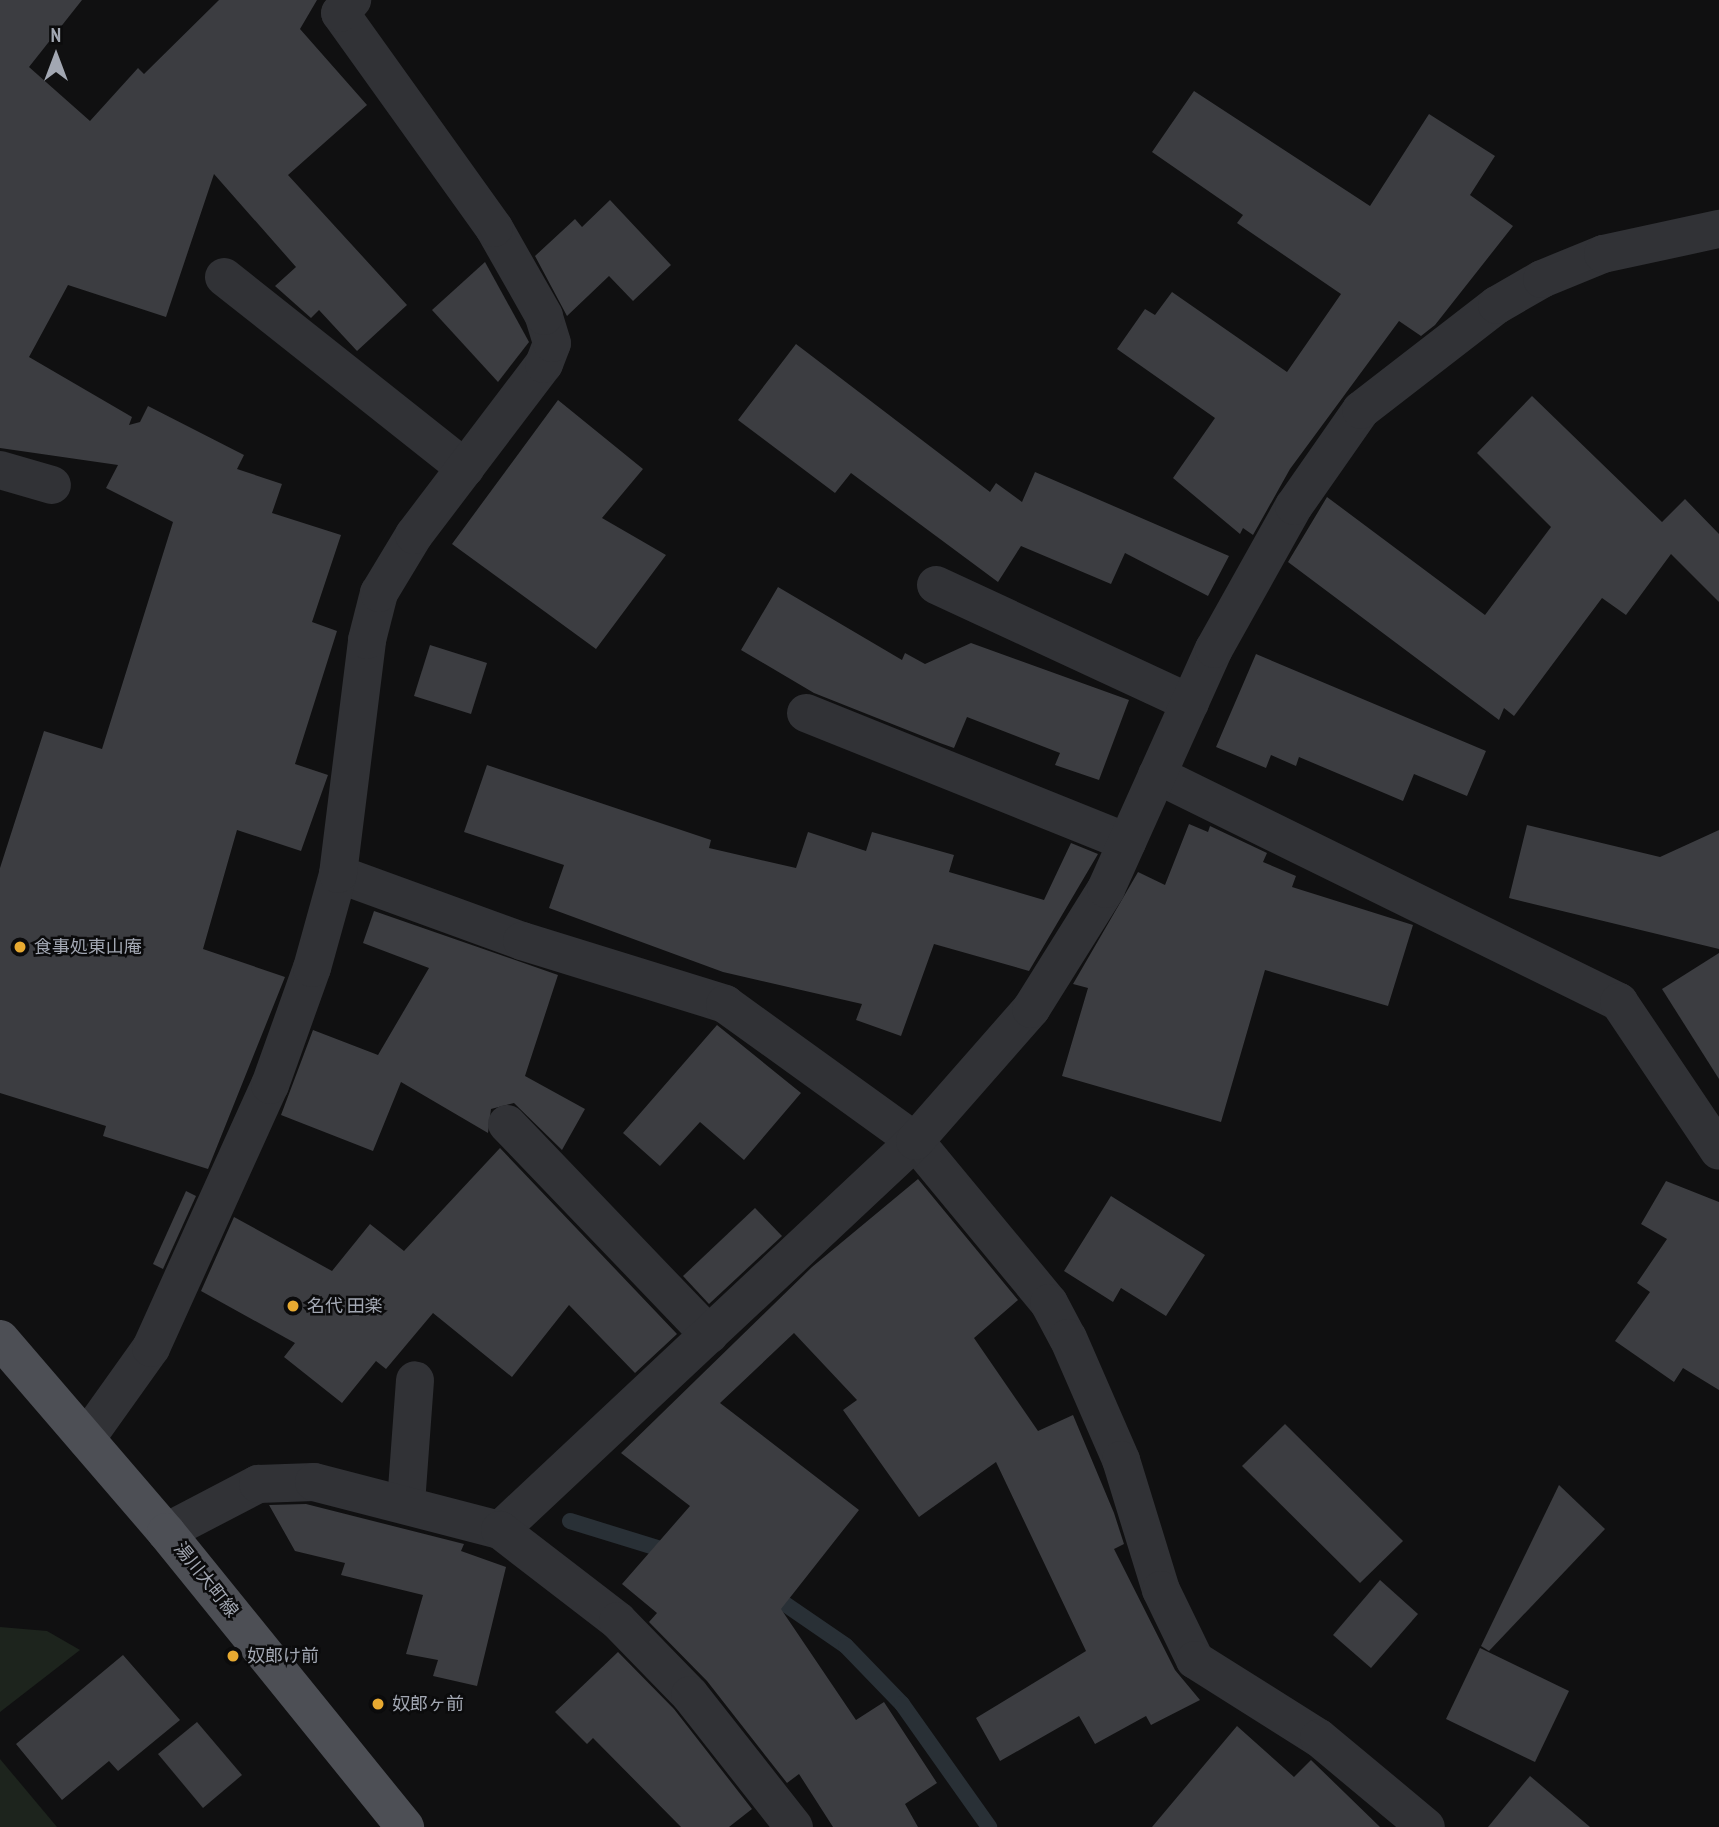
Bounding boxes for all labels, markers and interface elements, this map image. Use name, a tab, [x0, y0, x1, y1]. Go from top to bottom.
north arrow	[21, 21, 91, 91]
text: N	[51, 23, 61, 47]
place label: 食事処東山庵	[34, 936, 142, 958]
marker: 食事処東山庵	[12, 939, 28, 955]
place label: 名代 田楽	[307, 1295, 383, 1317]
marker: 名代 田楽	[285, 1298, 301, 1314]
street label: 湯川大町線	[169, 1538, 243, 1622]
place label: 奴郎け前	[247, 1645, 319, 1667]
marker: 奴郎け前	[225, 1648, 241, 1664]
place label: 奴郎ヶ前	[392, 1693, 464, 1715]
marker: 奴郎ヶ前	[370, 1696, 386, 1712]

